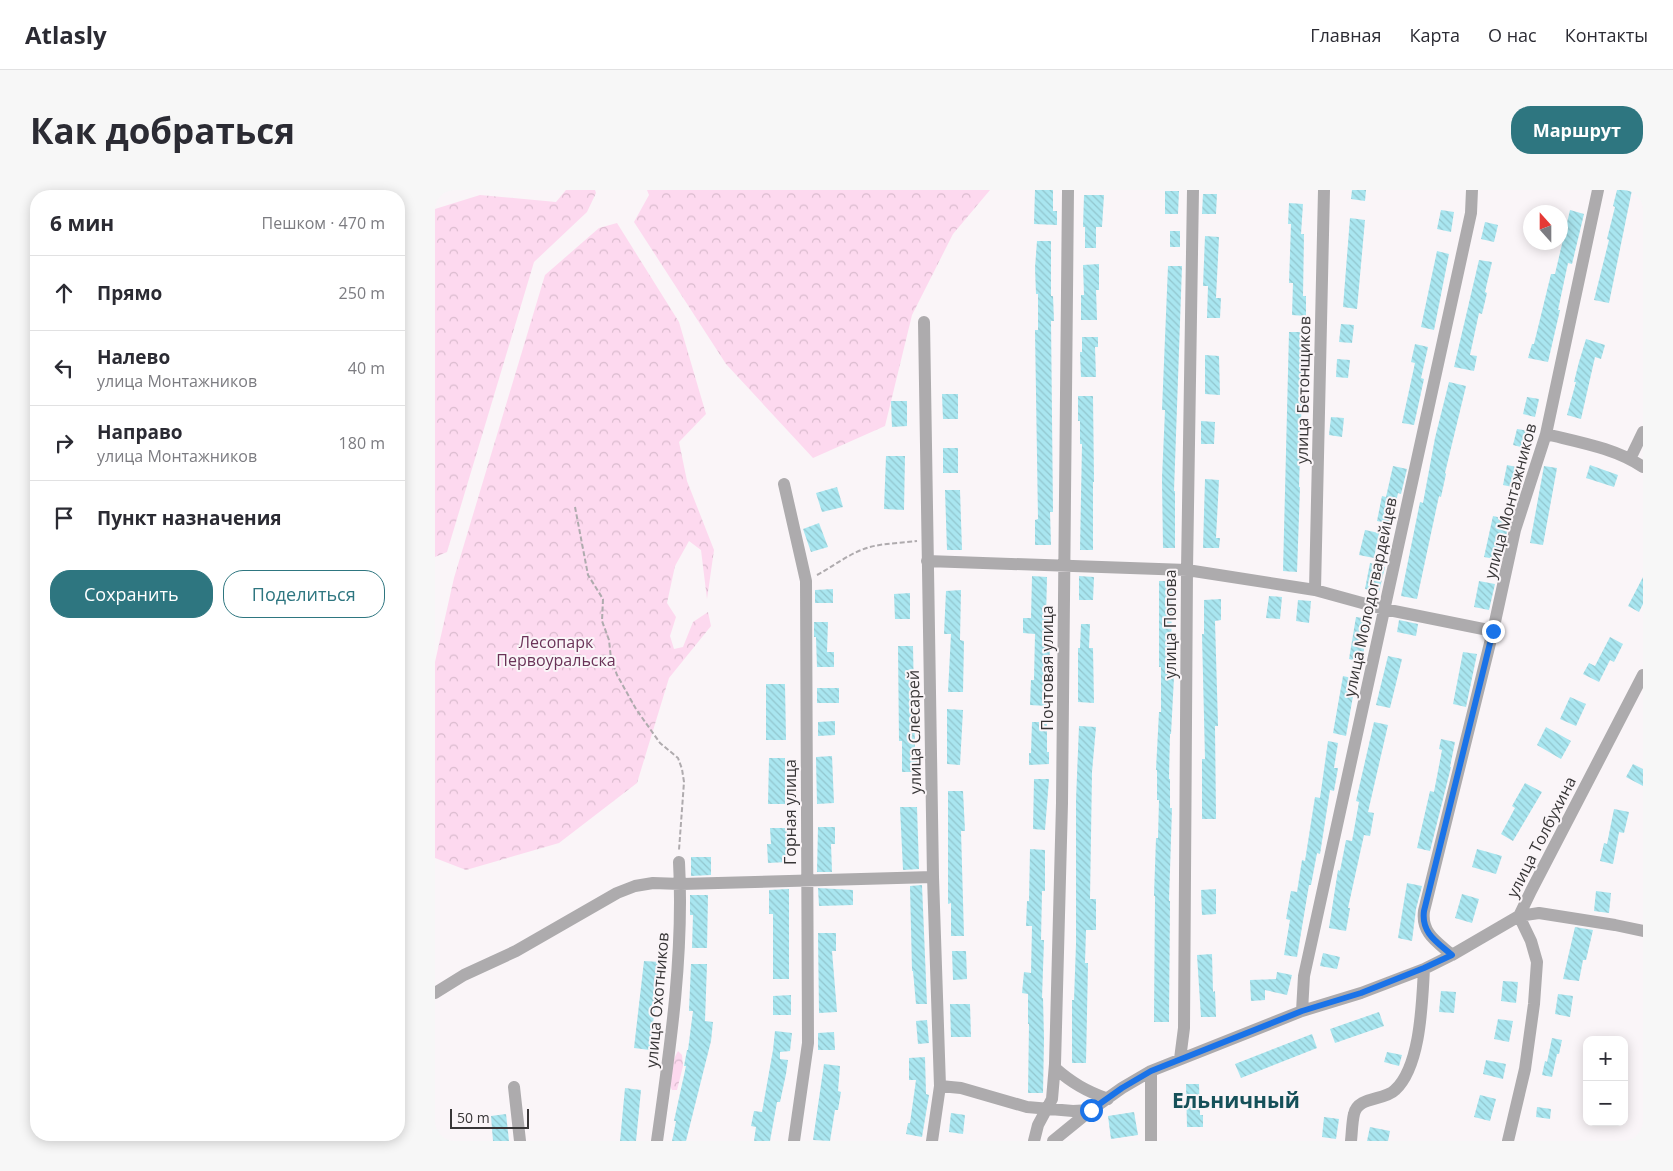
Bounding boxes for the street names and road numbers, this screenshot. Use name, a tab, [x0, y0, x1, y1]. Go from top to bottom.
street label: улица Бетонщиков	[1291, 316, 1315, 464]
street label: улица Монтажников	[1479, 421, 1541, 581]
street label: улица Молодогвардейцев	[1338, 495, 1402, 699]
street label: улица Попова	[1159, 569, 1181, 679]
street label: Почтовая улица	[1036, 605, 1058, 731]
street label: улица Слесарей	[902, 670, 926, 794]
street label: Горная улица	[779, 759, 801, 865]
street label: улица Толбухина	[1501, 773, 1581, 901]
street label: улица Охотников	[640, 931, 674, 1069]

